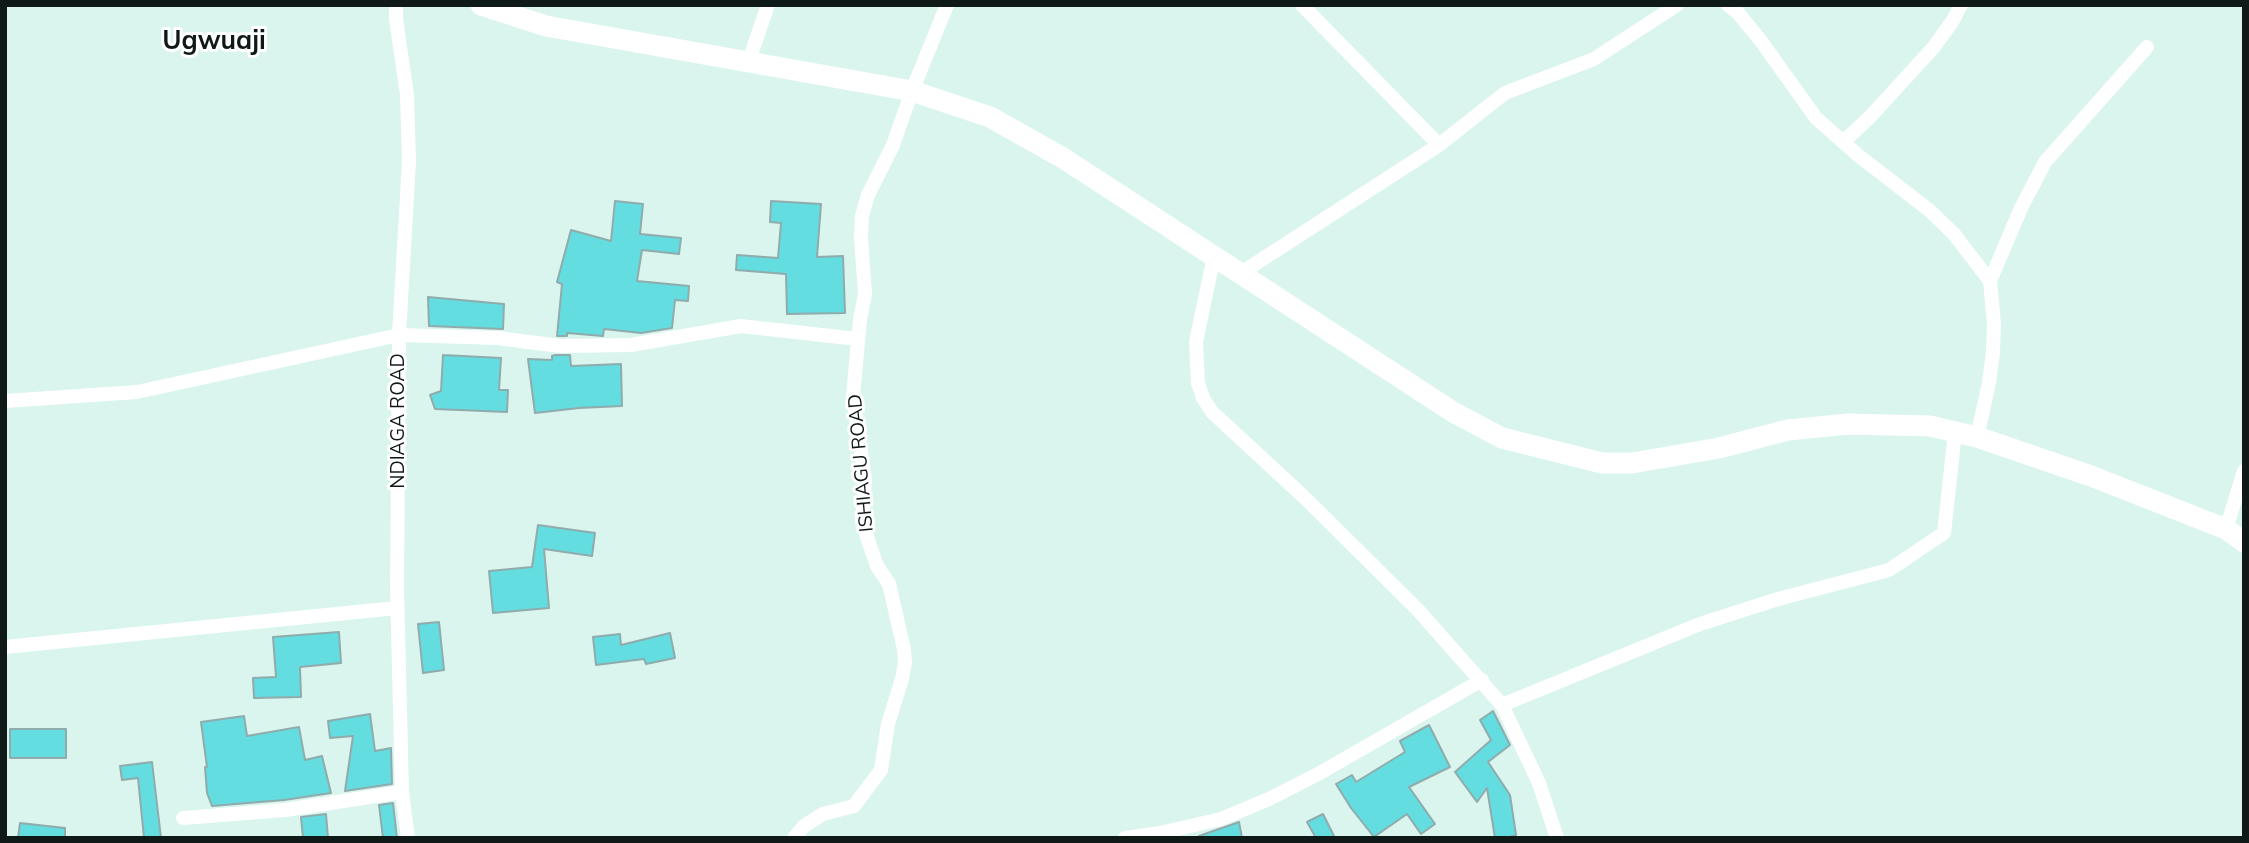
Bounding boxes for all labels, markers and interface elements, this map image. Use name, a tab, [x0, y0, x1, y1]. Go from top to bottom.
district label: Ugwuaji	[162, 25, 266, 57]
street label: NDIAGA ROAD	[387, 353, 409, 489]
street label: ISHIAGU ROAD	[844, 393, 878, 533]

